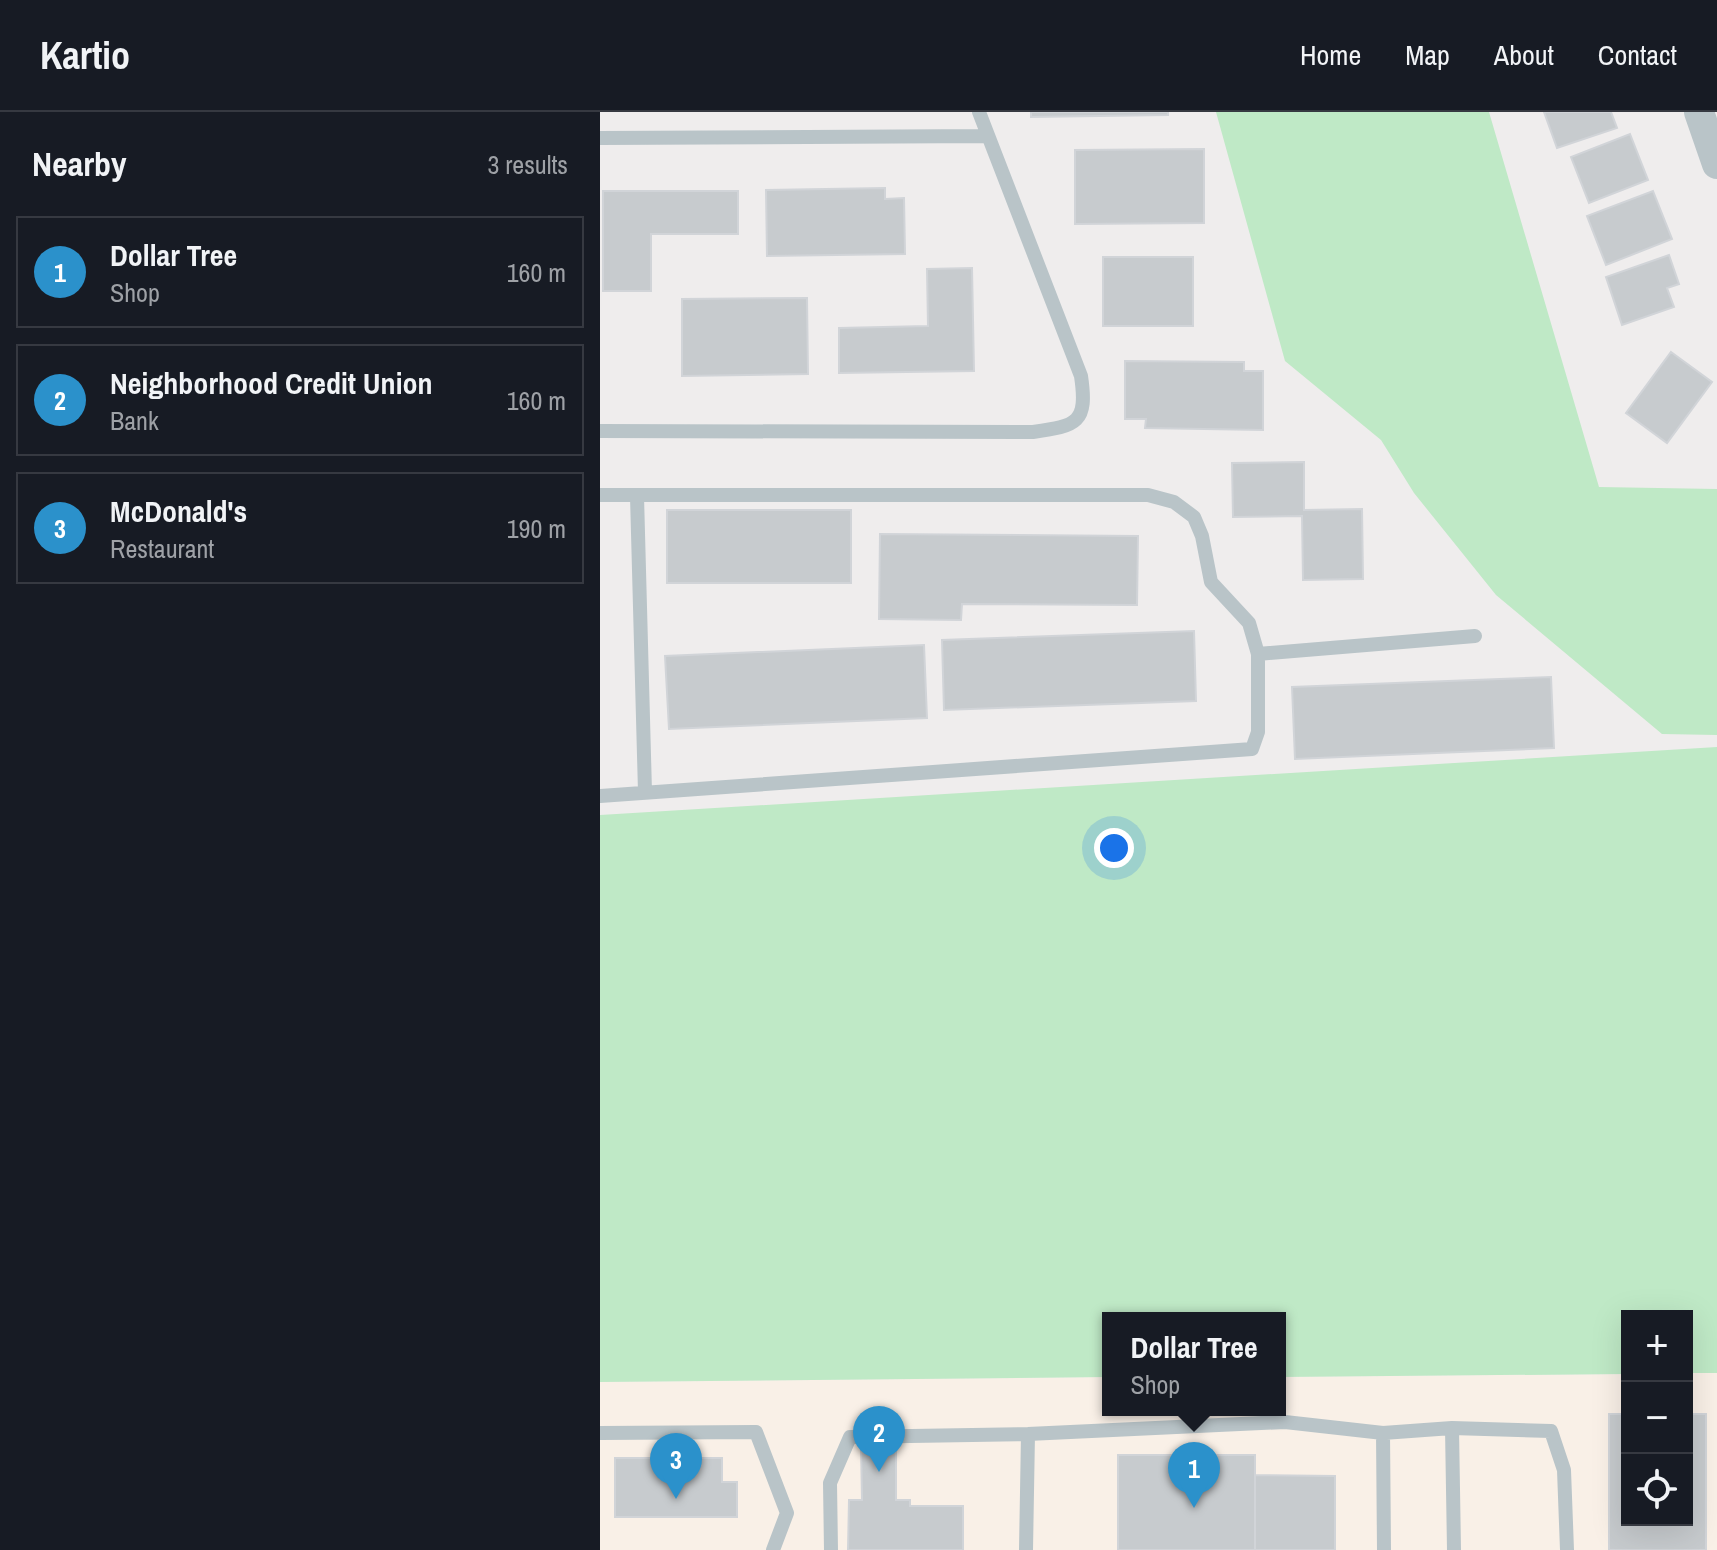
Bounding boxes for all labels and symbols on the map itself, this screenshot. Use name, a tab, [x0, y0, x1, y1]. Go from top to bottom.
your location	[1094, 828, 1134, 868]
pin: 2	[853, 1406, 905, 1472]
pin: 3	[650, 1433, 702, 1499]
pin: 1	[1168, 1442, 1220, 1508]

